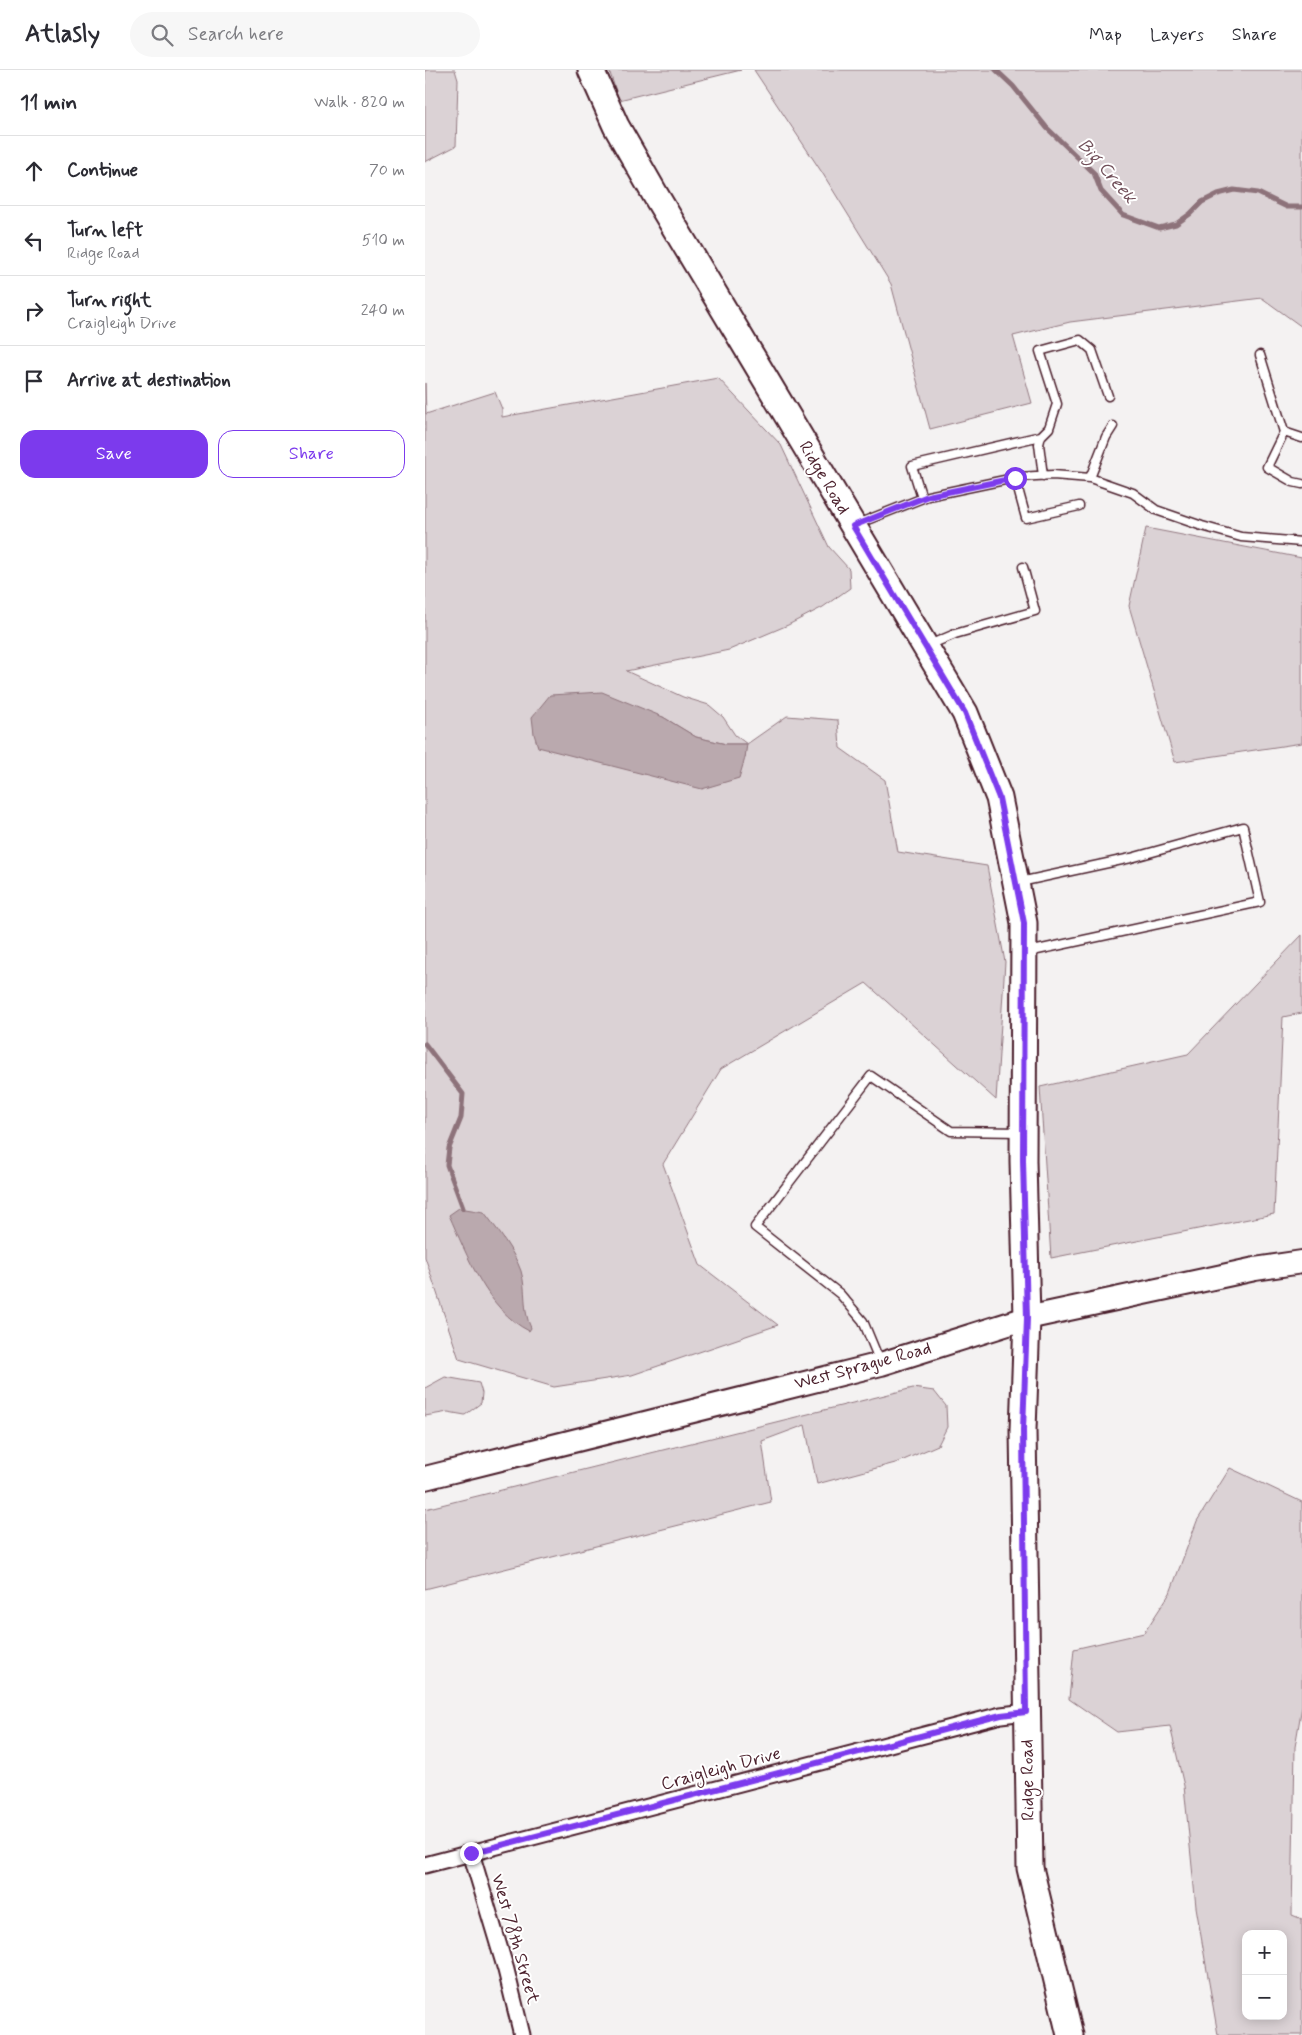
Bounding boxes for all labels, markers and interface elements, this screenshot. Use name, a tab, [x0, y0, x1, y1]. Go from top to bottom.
search box	[130, 12, 480, 57]
text: Atlasly	[25, 19, 100, 50]
icon: search	[148, 21, 176, 49]
text: Search here	[188, 22, 284, 47]
text: Map	[1089, 23, 1122, 47]
text: Layers	[1150, 23, 1204, 47]
text: Share	[1232, 23, 1277, 47]
text: 11 min	[20, 89, 77, 117]
text: Walk · 820 m	[314, 92, 405, 113]
water label: Big Creek	[1070, 133, 1143, 211]
icon: ahead	[20, 157, 48, 185]
text: Continue	[67, 158, 138, 183]
text: 70 m	[369, 160, 405, 181]
text: Turn left	[67, 218, 143, 243]
icon: left	[20, 227, 48, 255]
text: 510 m	[362, 230, 405, 251]
text: Ridge Road	[67, 243, 140, 264]
text: Turn right	[67, 288, 151, 313]
icon: right	[20, 297, 48, 325]
text: 240 m	[361, 300, 405, 321]
text: Craigleigh Drive	[67, 313, 176, 334]
icon: arrive	[20, 367, 48, 395]
text: Arrive at destination	[67, 368, 231, 393]
button: Save	[20, 430, 208, 478]
button: Share	[218, 430, 405, 478]
street label: Ridge Road	[792, 437, 855, 520]
route start	[1004, 467, 1027, 490]
street label: West Sprague Road	[792, 1336, 934, 1396]
street label: Ridge Road	[1015, 1739, 1042, 1821]
street label: Craigleigh Drive	[658, 1741, 784, 1797]
route end	[460, 1842, 483, 1865]
street label: West 78th Street	[485, 1871, 545, 2007]
map controls	[1242, 1930, 1287, 2020]
button: +	[1242, 1930, 1287, 1975]
button: −	[1242, 1975, 1287, 2020]

